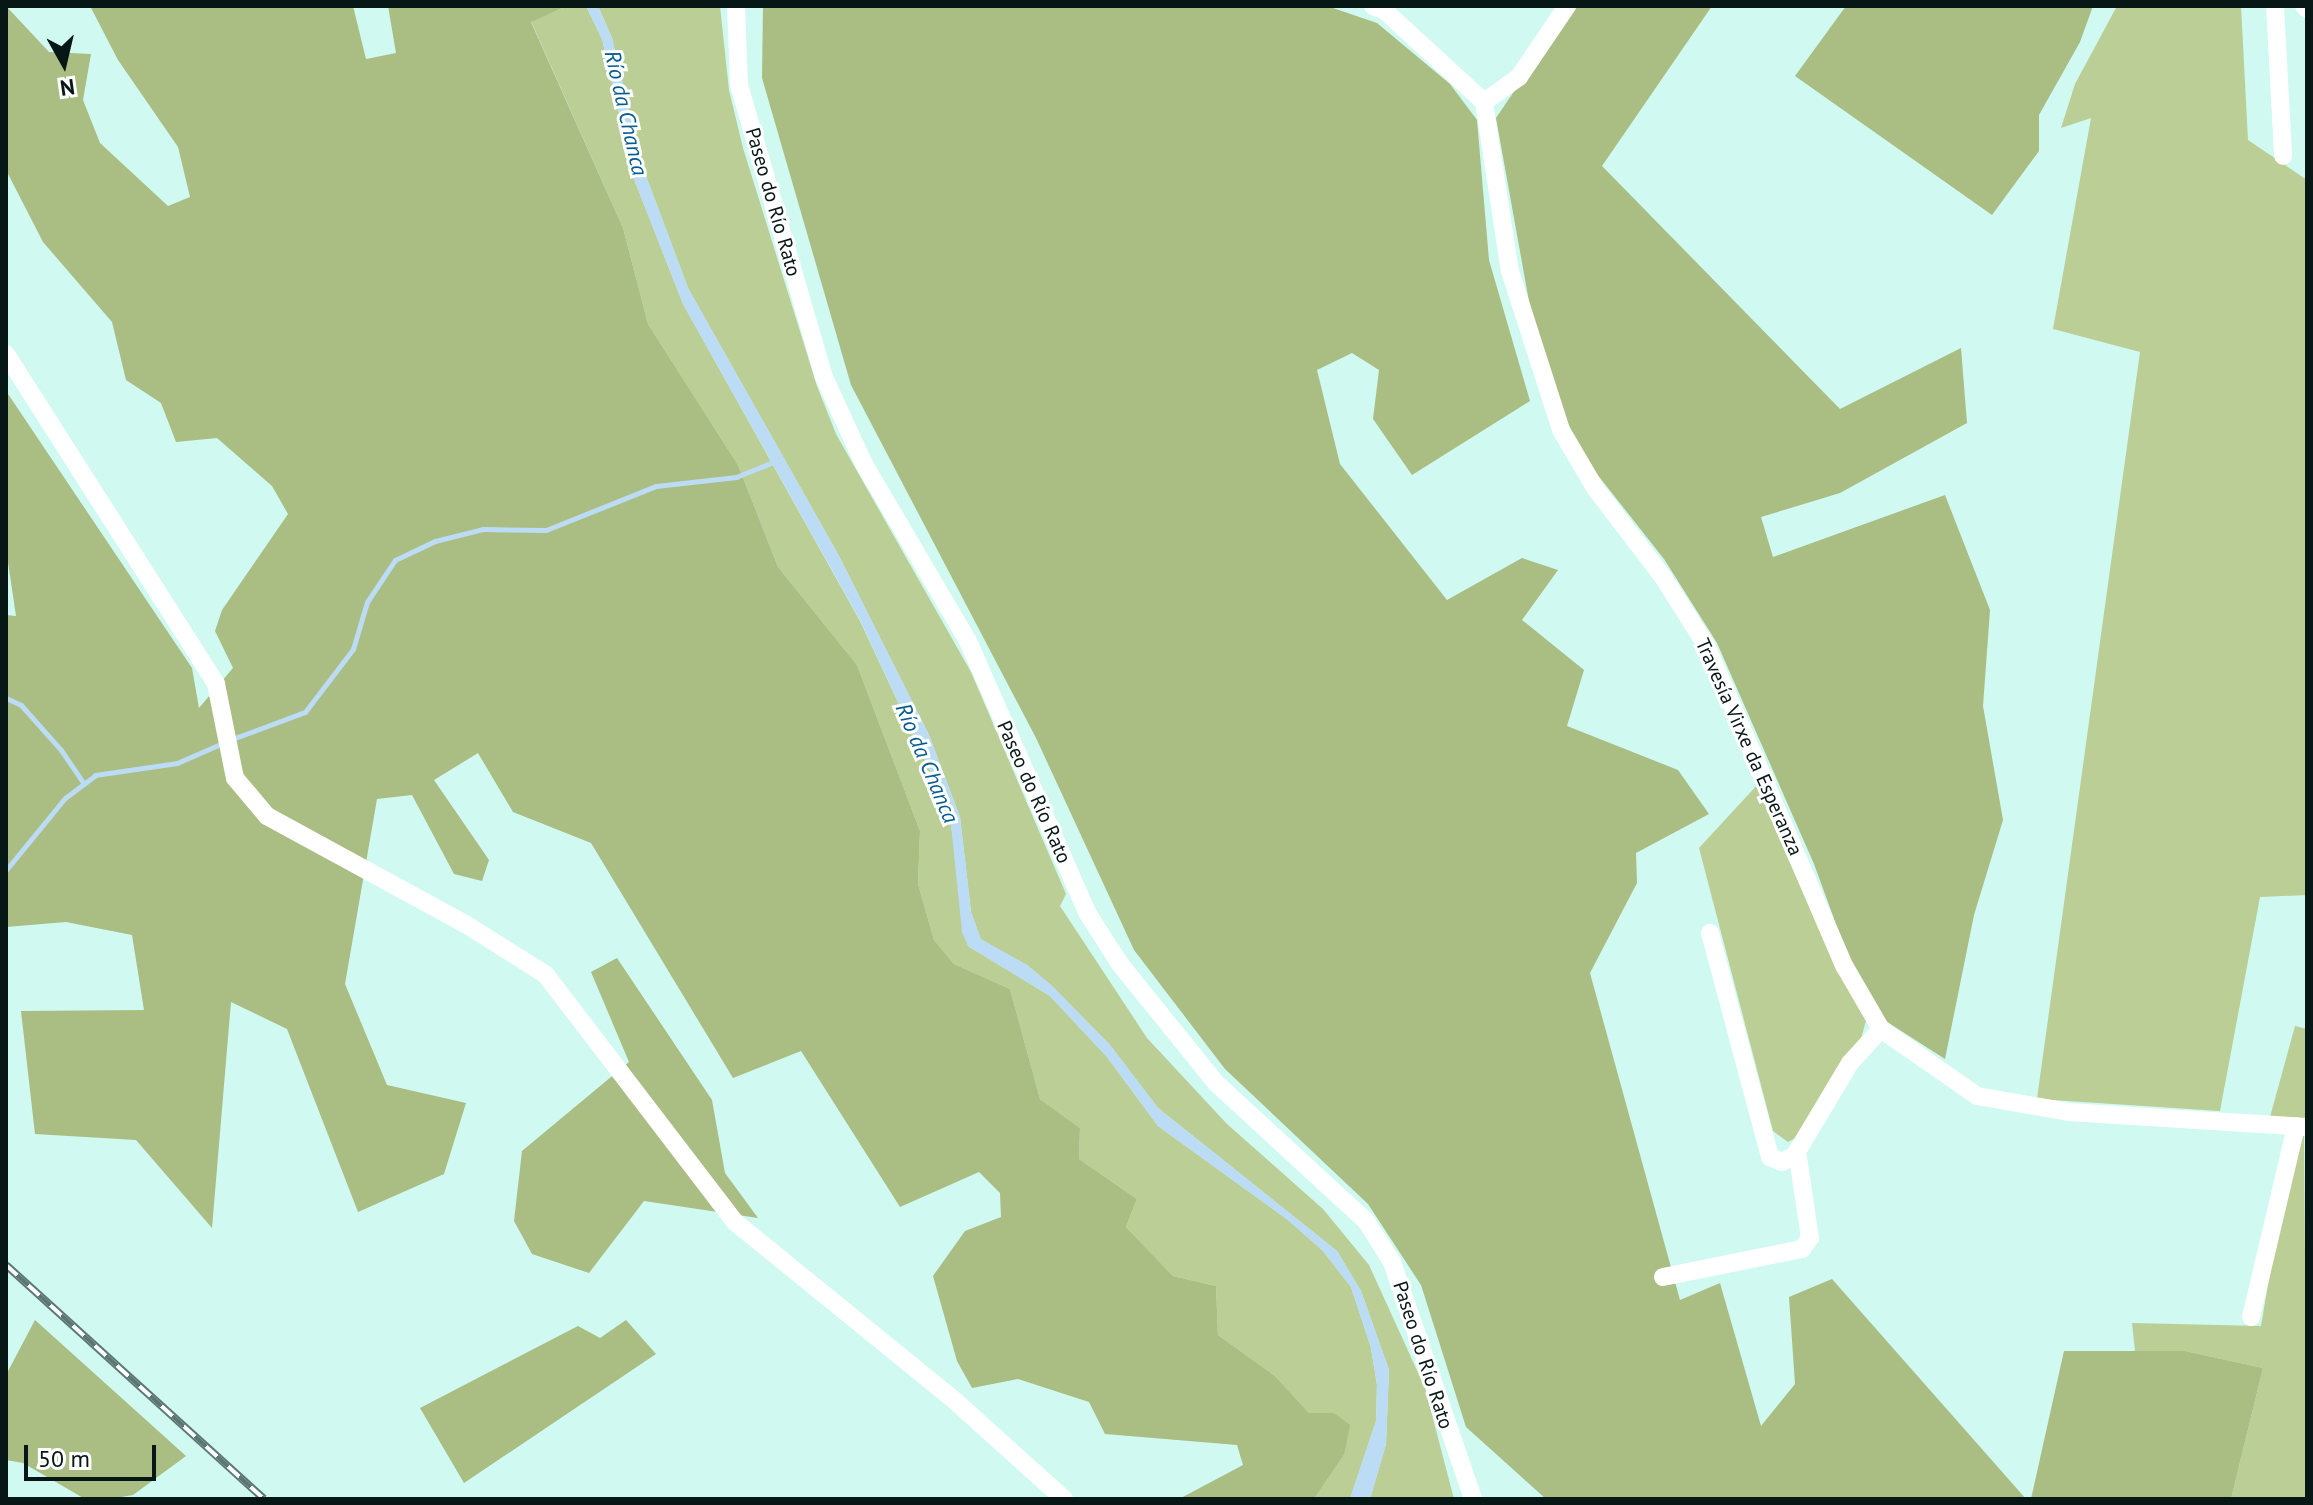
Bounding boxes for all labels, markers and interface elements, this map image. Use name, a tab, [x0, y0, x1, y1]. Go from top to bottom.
north arrow	[24, 24, 104, 104]
water label: Río da Chanca	[599, 48, 653, 178]
text: N	[58, 73, 76, 103]
street label: Paseo do Río Rato	[740, 125, 806, 279]
street label: Travesía Virxe da Esperanza	[1690, 634, 1808, 860]
water label: Río da Chanca	[890, 699, 964, 827]
street label: Paseo do Río Rato	[992, 717, 1076, 867]
street label: Paseo do Río Rato	[1388, 1278, 1458, 1432]
scale bar	[28, 1429, 160, 1479]
text: 50 m	[38, 1443, 90, 1474]

